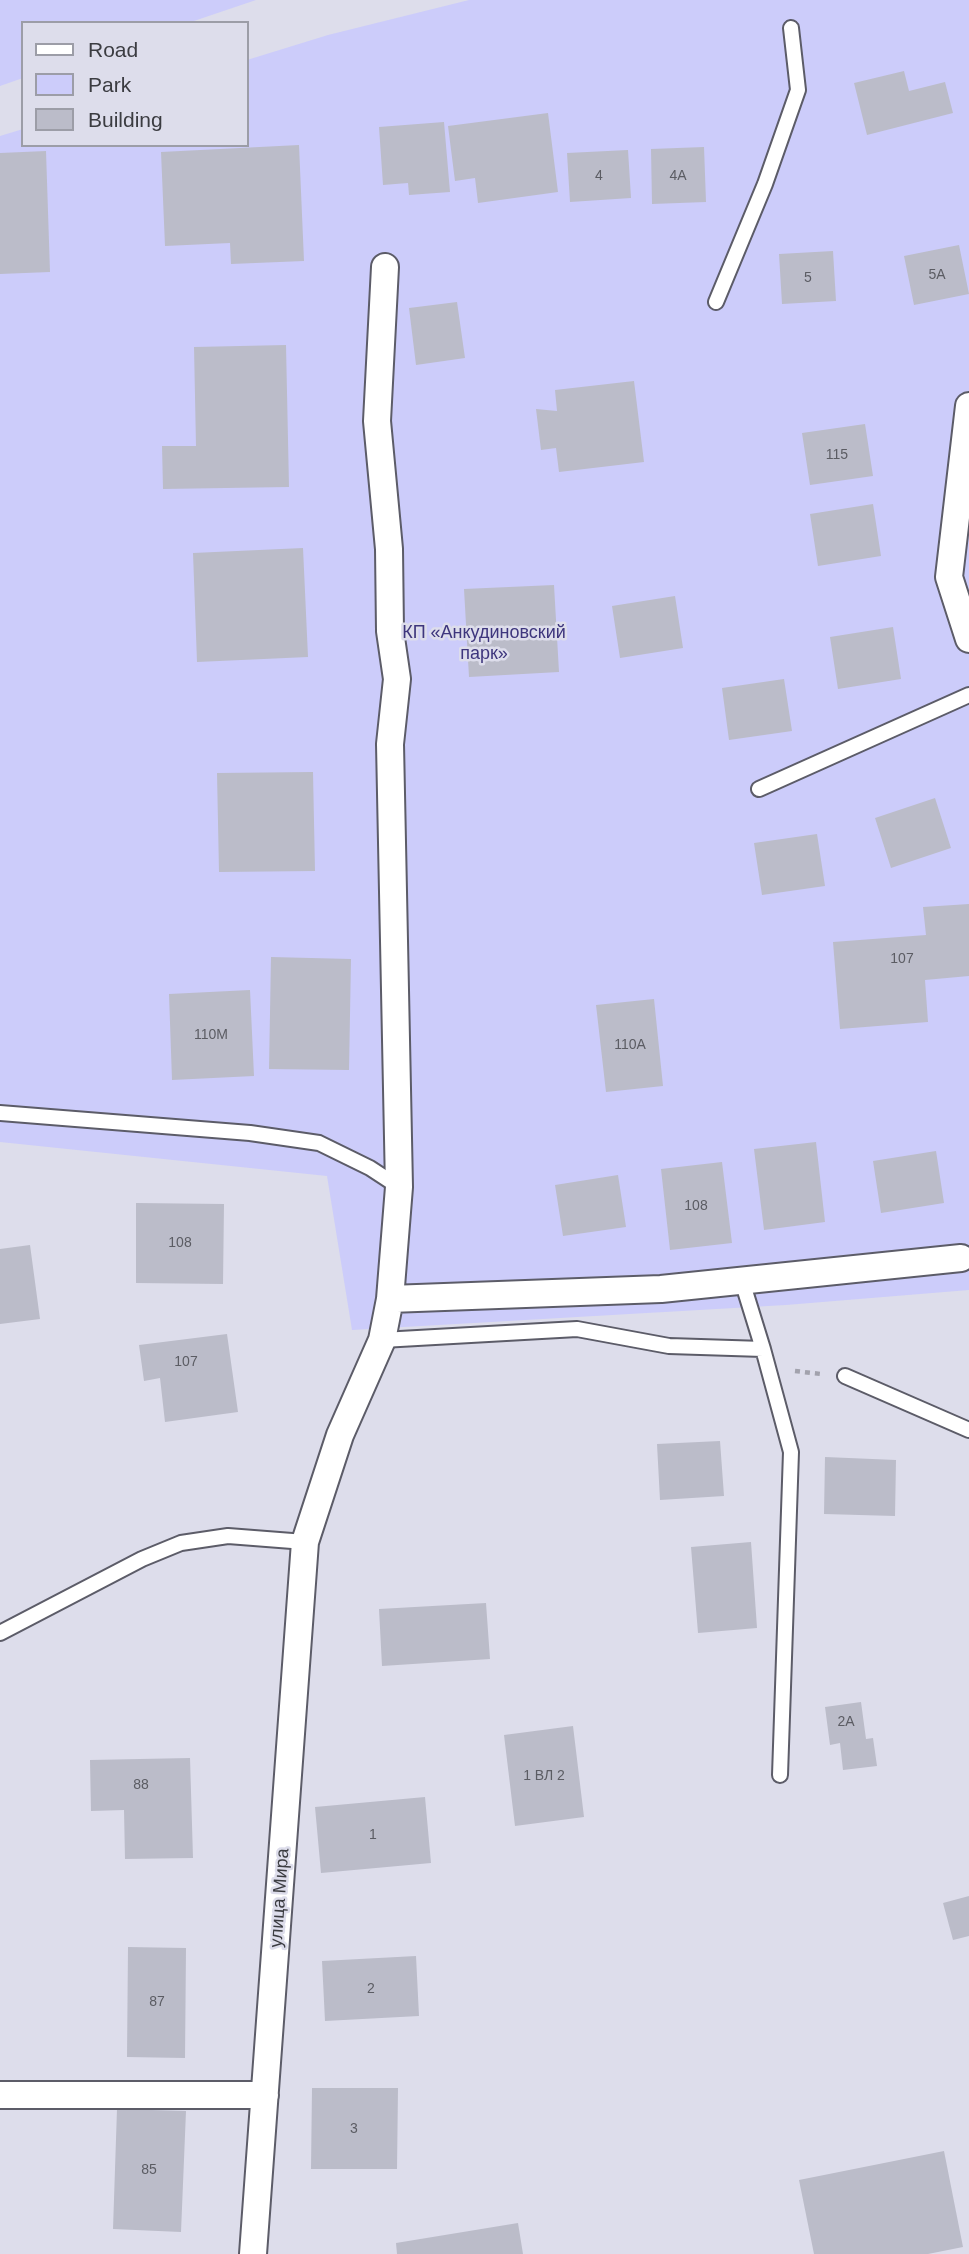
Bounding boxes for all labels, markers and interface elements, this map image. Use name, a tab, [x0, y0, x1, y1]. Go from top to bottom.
legend	[21, 21, 248, 147]
text: Road	[88, 38, 138, 61]
text: Park	[88, 73, 131, 96]
text: Building	[88, 108, 163, 131]
house number: 4	[595, 168, 603, 184]
house number: 4А	[669, 168, 687, 184]
house number: 5А	[928, 267, 946, 283]
house number: 5	[804, 270, 812, 286]
house number: 115	[826, 447, 848, 463]
park label: КП «Анкудиновский парк»	[402, 622, 566, 664]
house number: 107	[890, 951, 914, 967]
house number: 110М	[194, 1027, 228, 1043]
house number: 110А	[614, 1037, 646, 1053]
house number: 108	[684, 1198, 708, 1214]
house number: 108	[168, 1235, 192, 1251]
house number: 107	[174, 1354, 198, 1370]
house number: 2А	[837, 1714, 855, 1730]
house number: 1 ВЛ 2	[523, 1768, 565, 1784]
house number: 88	[133, 1777, 149, 1793]
house number: 1	[369, 1827, 377, 1843]
street label: улица Мира	[266, 1848, 294, 1948]
house number: 2	[367, 1981, 375, 1997]
house number: 87	[149, 1994, 165, 2010]
house number: 3	[350, 2121, 358, 2137]
house number: 85	[141, 2162, 157, 2178]

